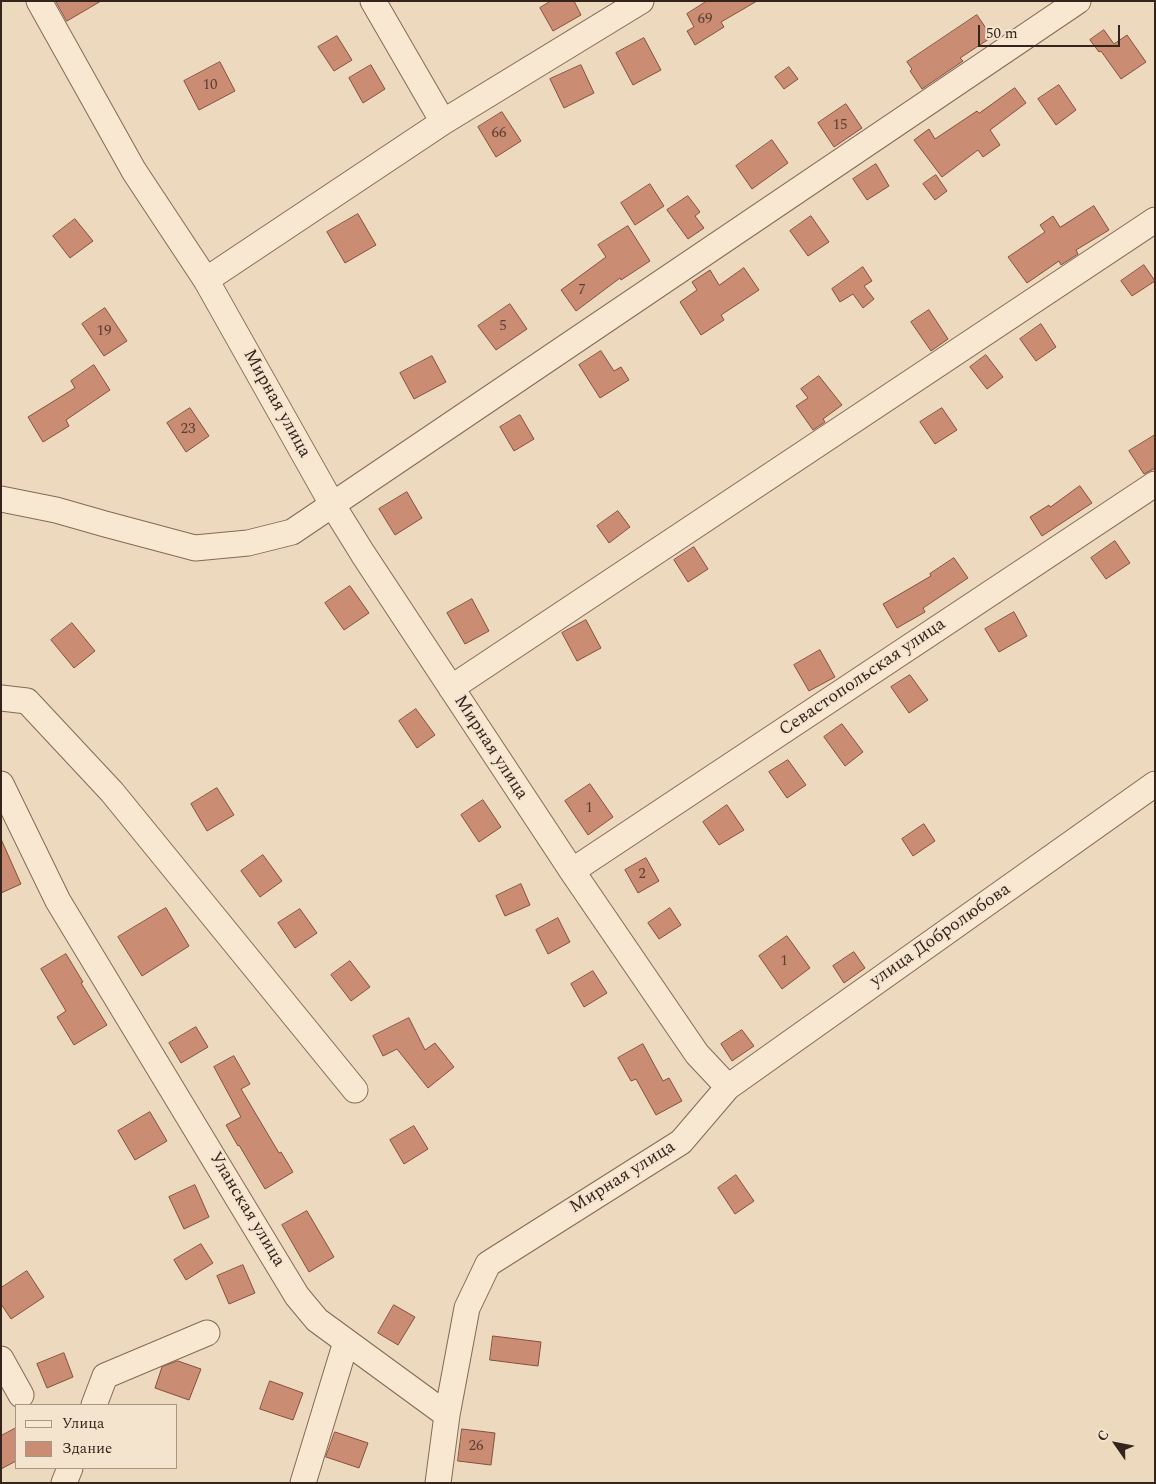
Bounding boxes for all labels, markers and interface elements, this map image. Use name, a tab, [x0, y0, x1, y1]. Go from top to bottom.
house number: 69	[698, 11, 712, 29]
scale bar	[981, 15, 1124, 47]
text: 50 m	[986, 22, 1018, 45]
house number: 10	[203, 77, 217, 95]
house number: 15	[833, 117, 847, 135]
house number: 66	[492, 125, 506, 143]
house number: 7	[578, 282, 586, 300]
house number: 5	[499, 318, 507, 336]
house number: 19	[97, 323, 111, 341]
street label: Мирная улица	[237, 346, 315, 462]
house number: 23	[181, 421, 195, 439]
street label: Севастопольская улица	[776, 614, 950, 742]
street label: Мирная улица	[448, 692, 532, 804]
house number: 1	[585, 800, 593, 818]
house number: 2	[638, 866, 646, 884]
street label: улица Добролюбова	[867, 879, 1015, 993]
house number: 1	[780, 953, 788, 971]
street label: Мирная улица	[566, 1137, 680, 1219]
street label: Уланская улица	[203, 1149, 289, 1271]
legend	[15, 1404, 178, 1469]
text: Улица	[62, 1412, 104, 1435]
north arrow	[1091, 1419, 1141, 1469]
text: С	[1091, 1426, 1115, 1445]
text: Здание	[62, 1437, 112, 1460]
house number: 26	[469, 1438, 483, 1456]

